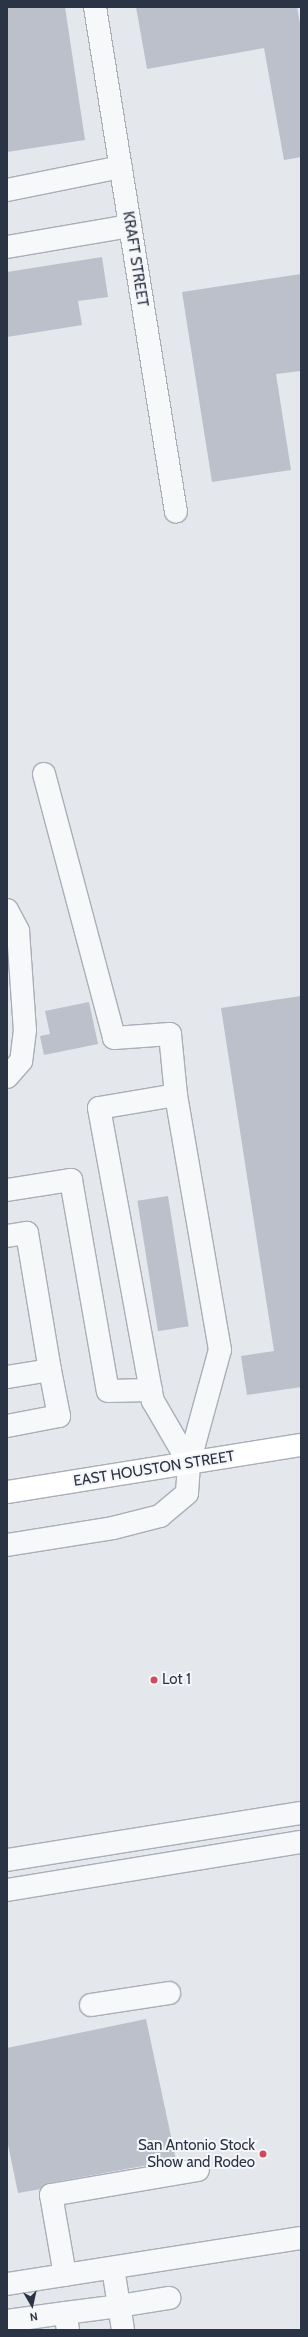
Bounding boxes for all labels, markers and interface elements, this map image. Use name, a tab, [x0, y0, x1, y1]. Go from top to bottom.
street label: KRAFT STREET	[119, 210, 151, 308]
street label: EAST HOUSTON STREET	[72, 1447, 236, 1491]
place label: Lot 1	[162, 1671, 191, 1689]
marker: Lot 1	[149, 1675, 159, 1685]
place label: San Antonio Stock Show and Rodeo	[138, 2136, 255, 2171]
marker: San Antonio Stock Show and Rodeo	[258, 2149, 268, 2159]
north arrow	[12, 2285, 52, 2325]
text: N	[29, 2309, 39, 2324]

